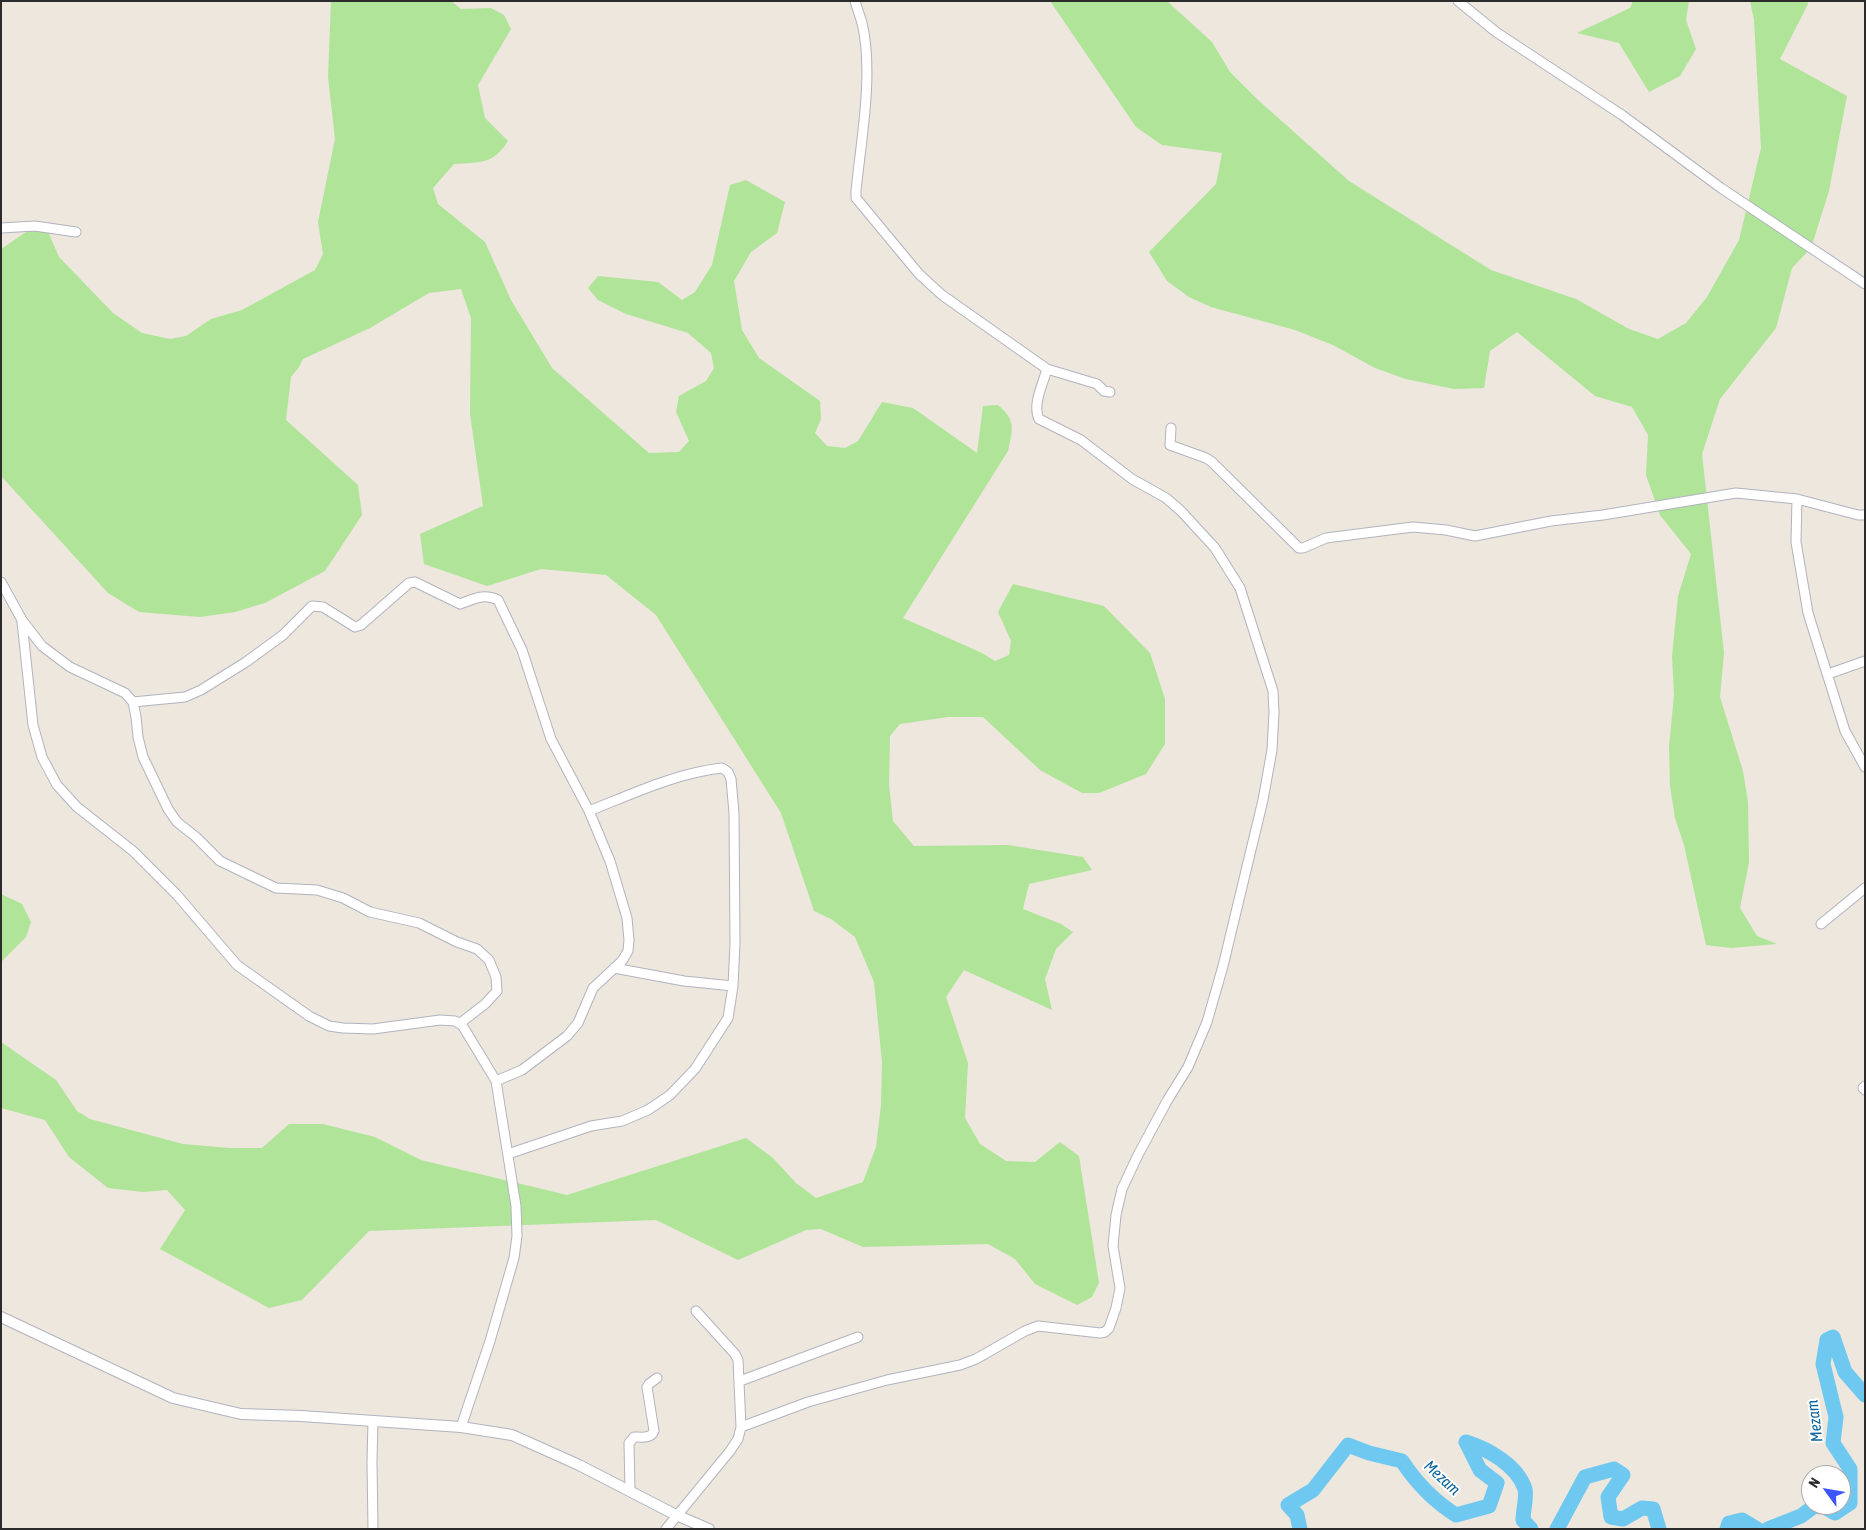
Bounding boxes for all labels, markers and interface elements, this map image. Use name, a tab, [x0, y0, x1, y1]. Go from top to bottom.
water label: Mezam	[1803, 1399, 1827, 1443]
water label: Mezam	[1420, 1456, 1464, 1500]
north arrow	[1801, 1465, 1851, 1515]
text: N	[1805, 1475, 1823, 1490]

